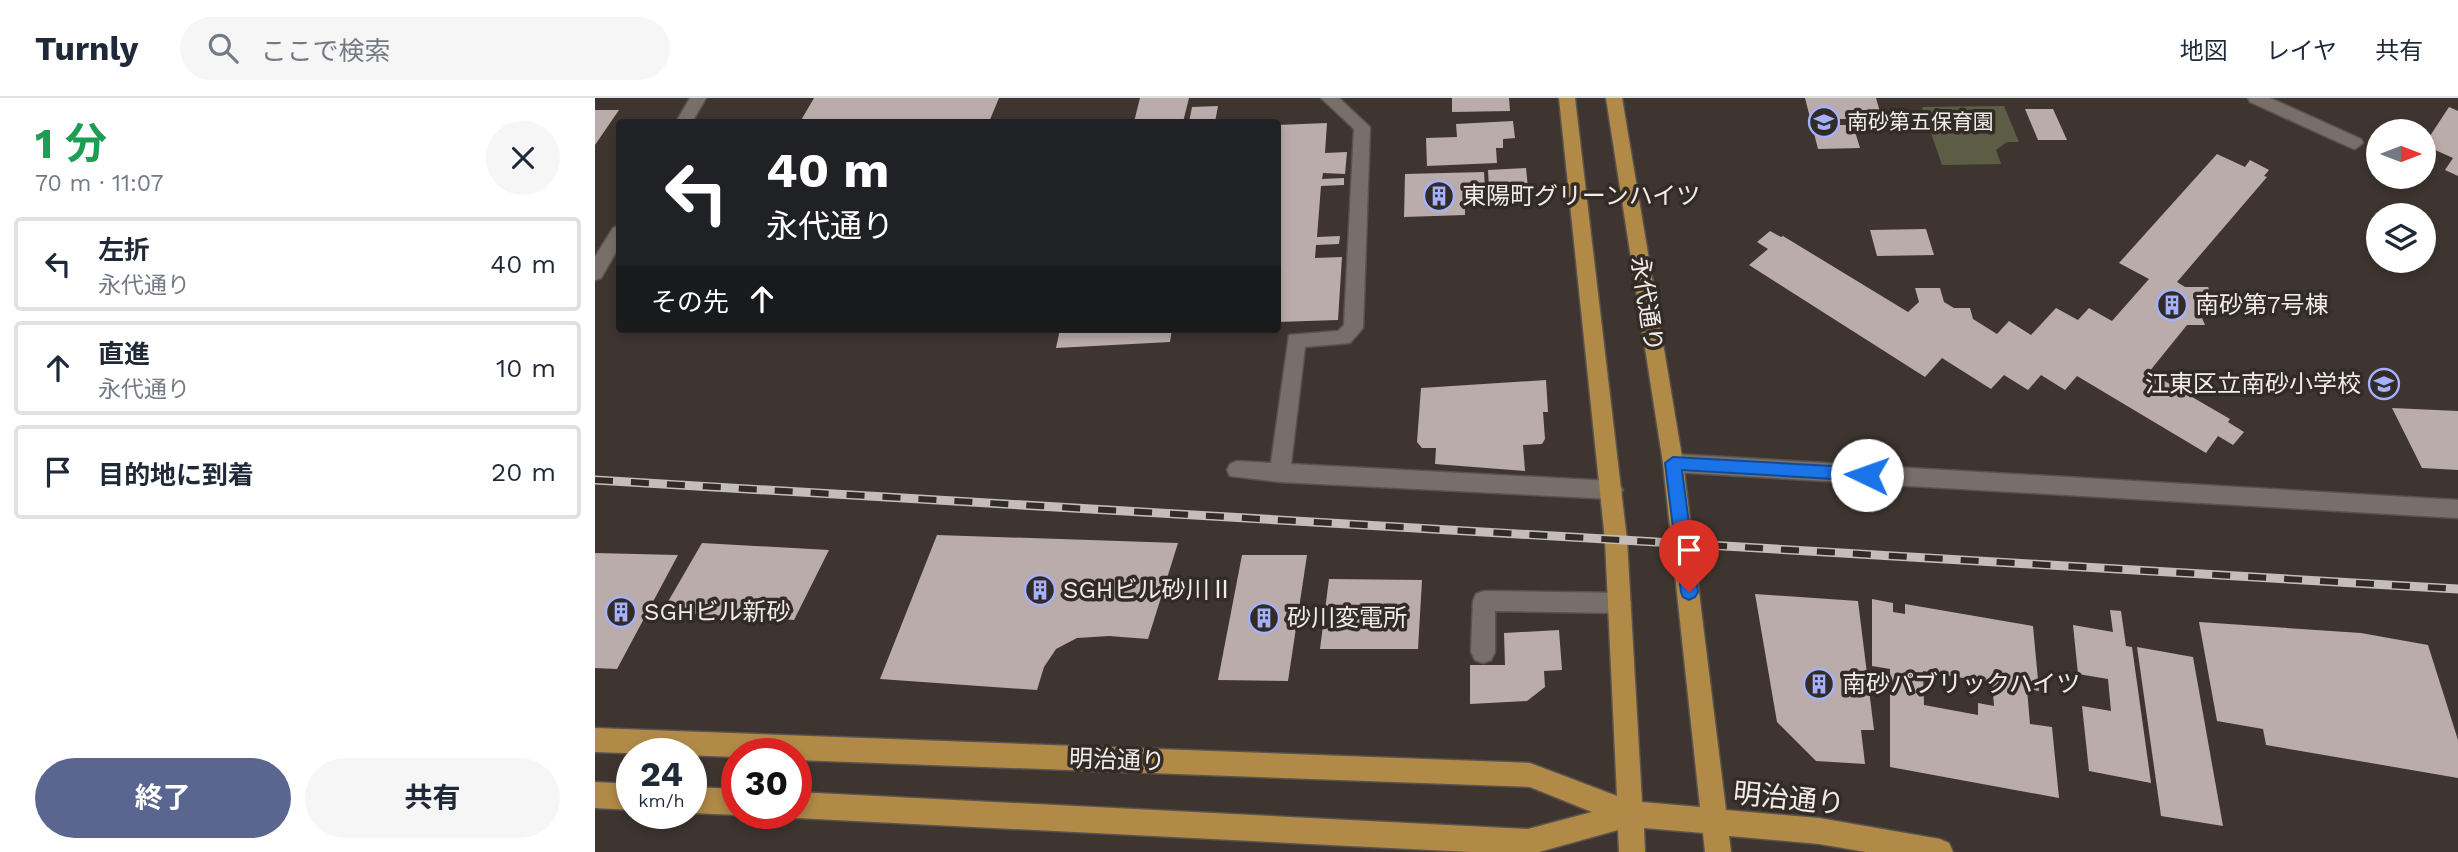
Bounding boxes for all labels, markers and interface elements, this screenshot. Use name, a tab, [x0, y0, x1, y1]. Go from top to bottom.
search box	[180, 17, 670, 80]
text: Turnly	[35, 29, 138, 68]
icon: search	[204, 29, 242, 67]
text: ここで検索	[260, 36, 390, 66]
text: 地図	[2180, 37, 2228, 65]
text: レイヤ	[2266, 37, 2337, 65]
text: 共有	[2375, 37, 2423, 65]
school or university icon: 南砂第五保育園	[1807, 105, 1841, 139]
place label: 南砂第五保育園	[1847, 109, 1994, 134]
text: 1 分	[35, 119, 107, 168]
north arrow	[2366, 119, 2436, 189]
map controls	[2366, 119, 2436, 273]
button: close	[486, 121, 560, 195]
text: 40 m	[766, 141, 889, 199]
icon: left	[651, 147, 742, 238]
text: 70 m · 11:07	[35, 170, 163, 197]
building icon: 東陽町グリーンハイツ	[1422, 179, 1456, 213]
place label: 東陽町グリーンハイツ	[1462, 182, 1700, 210]
button: layers	[2366, 203, 2436, 273]
text: 永代通り	[766, 207, 894, 245]
text: 左折	[98, 235, 150, 265]
icon: left	[39, 245, 77, 283]
text: 40 m	[490, 249, 556, 279]
street label: 永代通り	[1626, 254, 1668, 354]
text: 永代通り	[98, 272, 190, 299]
icon: ahead	[743, 280, 781, 318]
text: その先	[651, 287, 729, 317]
building icon: 南砂第7号棟	[2155, 288, 2189, 322]
place label: 南砂第7号棟	[2195, 291, 2328, 319]
text: 直進	[98, 339, 150, 369]
icon: ahead	[39, 349, 77, 387]
text: 10 m	[496, 353, 556, 383]
school or university icon: 江東区立南砂小学校	[2367, 367, 2401, 401]
place label: 江東区立南砂小学校	[2145, 370, 2361, 398]
text: 永代通り	[98, 376, 190, 403]
position arrow	[1830, 438, 1904, 512]
icon: arrive	[39, 453, 77, 491]
text: 20 m	[491, 457, 556, 487]
text: 目的地に到着	[98, 460, 254, 490]
pin	[1659, 520, 1719, 592]
icon: arrive	[1670, 531, 1708, 569]
building icon: SGHビル砂川Ⅱ	[1023, 573, 1057, 607]
place label: SGHビル砂川Ⅱ	[1063, 576, 1233, 604]
building icon: SGHビル新砂	[604, 595, 638, 629]
place label: SGHビル新砂	[644, 598, 790, 626]
building icon: 砂川変電所	[1247, 601, 1281, 635]
place label: 砂川変電所	[1287, 604, 1407, 632]
building icon: 南砂パブリックハイツ	[1802, 667, 1836, 701]
place label: 南砂パブリックハイツ	[1842, 670, 2080, 698]
speed limit sign: 30	[721, 738, 812, 829]
street label: 明治通り	[1069, 744, 1165, 776]
text: 24	[640, 753, 683, 795]
button: 終了	[35, 758, 291, 838]
button: 共有	[305, 758, 560, 838]
street label: 明治通り	[1732, 776, 1846, 821]
text: km/h	[638, 790, 685, 811]

